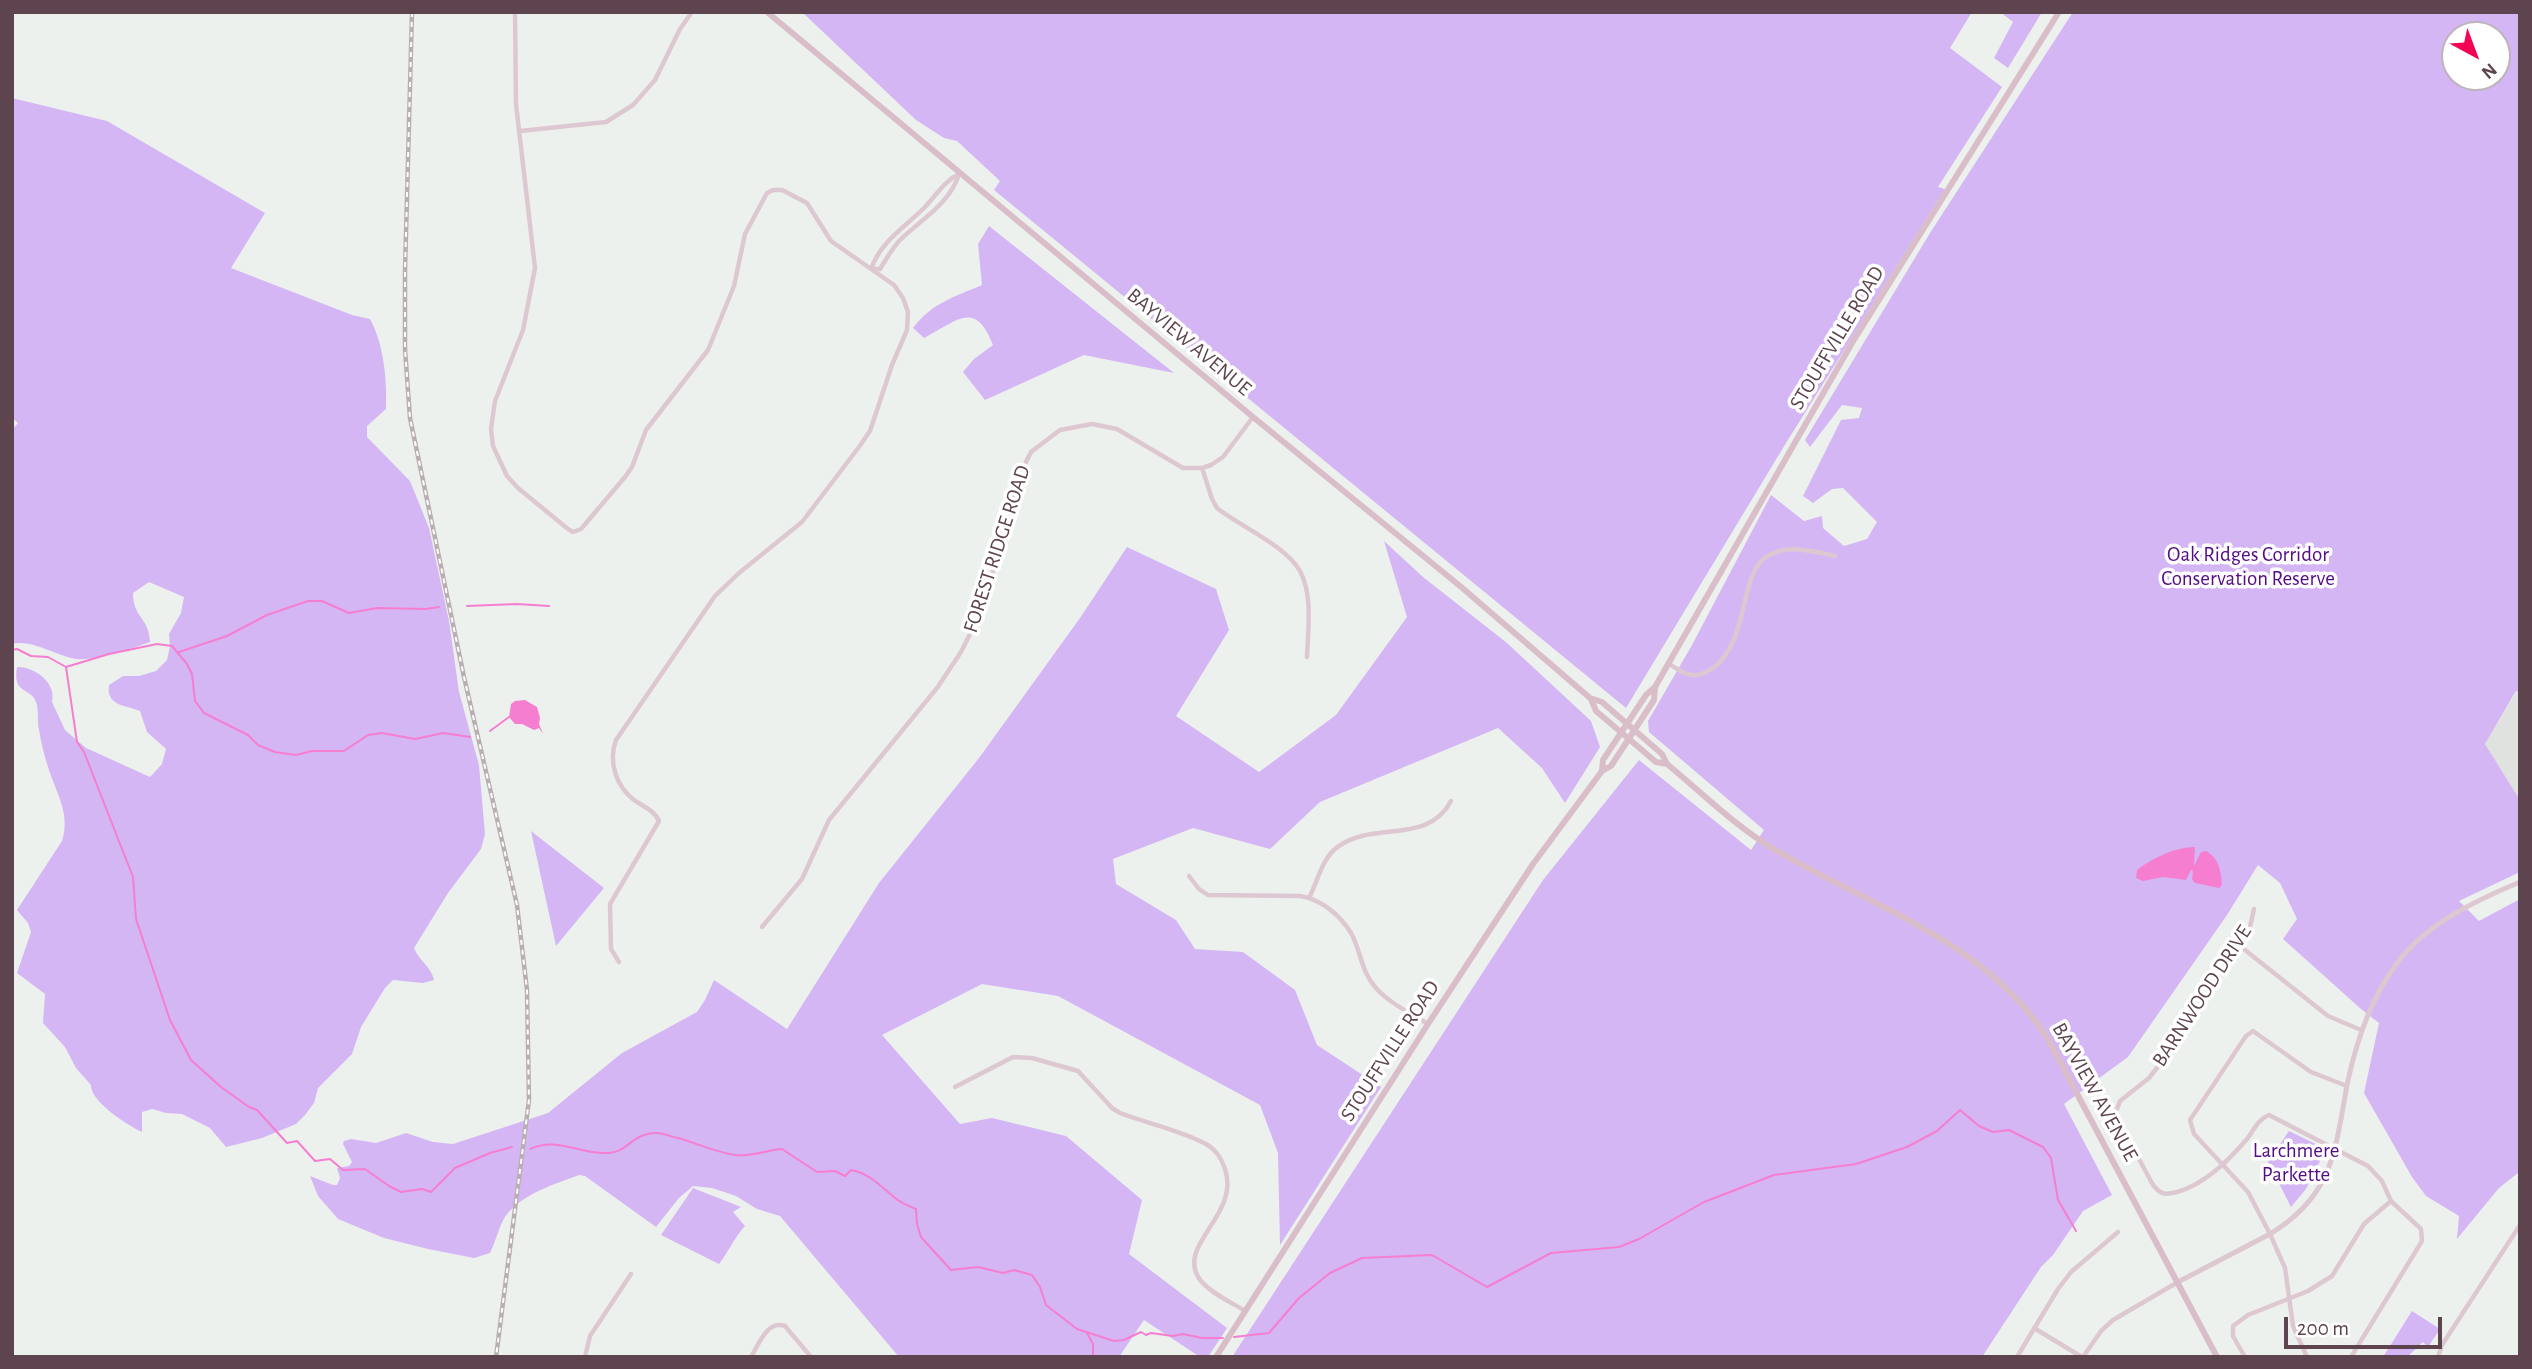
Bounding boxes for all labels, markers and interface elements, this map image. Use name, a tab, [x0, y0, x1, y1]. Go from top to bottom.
north arrow	[2441, 21, 2511, 91]
text: N	[2478, 59, 2500, 82]
street label: STOUFFVILLE ROAD	[1784, 262, 1890, 414]
street label: BAYVIEW AVENUE	[1122, 283, 1256, 401]
street label: FOREST RIDGE ROAD	[958, 462, 1036, 636]
park label: Oak Ridges Corridor Conservation Reserve	[2161, 542, 2335, 592]
street label: BARNWOOD DRIVE	[2147, 921, 2257, 1071]
street label: STOUFFVILLE ROAD	[1335, 976, 1445, 1126]
street label: BAYVIEW AVENUE	[2047, 1018, 2143, 1166]
park label: Larchmere Parkette	[2253, 1138, 2339, 1188]
scale bar	[2287, 1302, 2444, 1346]
text: 200 m	[2297, 1318, 2349, 1339]

